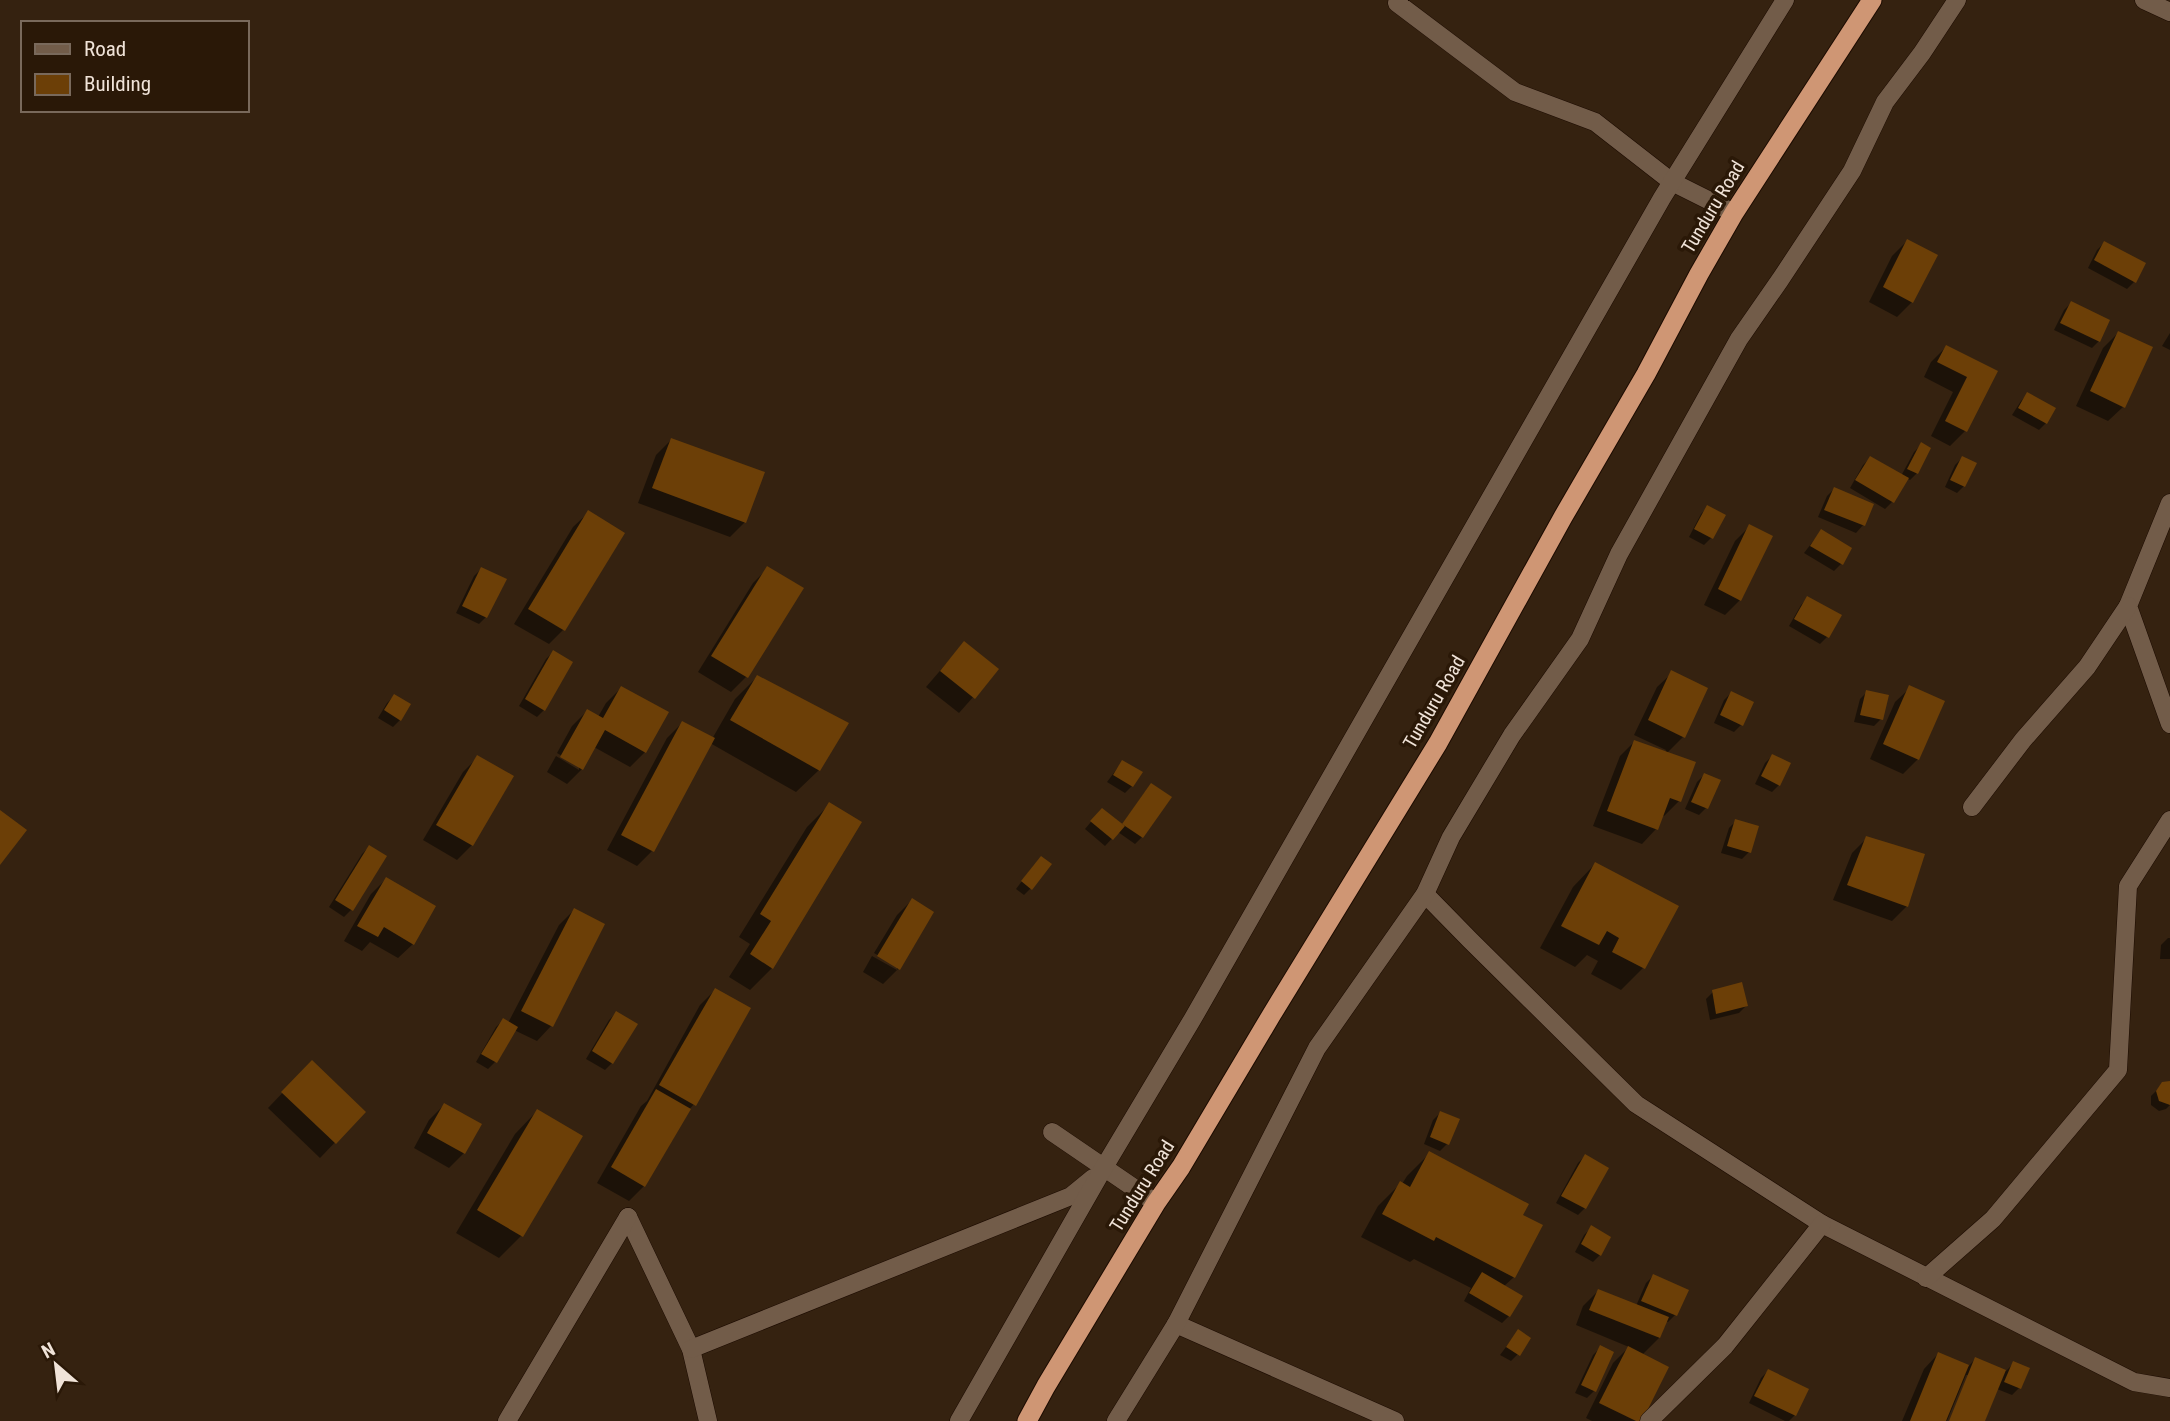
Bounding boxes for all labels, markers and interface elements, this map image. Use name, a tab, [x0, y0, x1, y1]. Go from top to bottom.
legend	[21, 21, 248, 112]
text: Road	[84, 37, 126, 61]
text: Building	[84, 72, 151, 96]
street label: Tunduru Road	[1676, 157, 1750, 257]
street label: Tunduru Road	[1398, 651, 1470, 753]
street label: Tunduru Road	[1105, 1136, 1179, 1236]
north arrow	[21, 1330, 91, 1400]
text: N	[38, 1338, 59, 1363]

